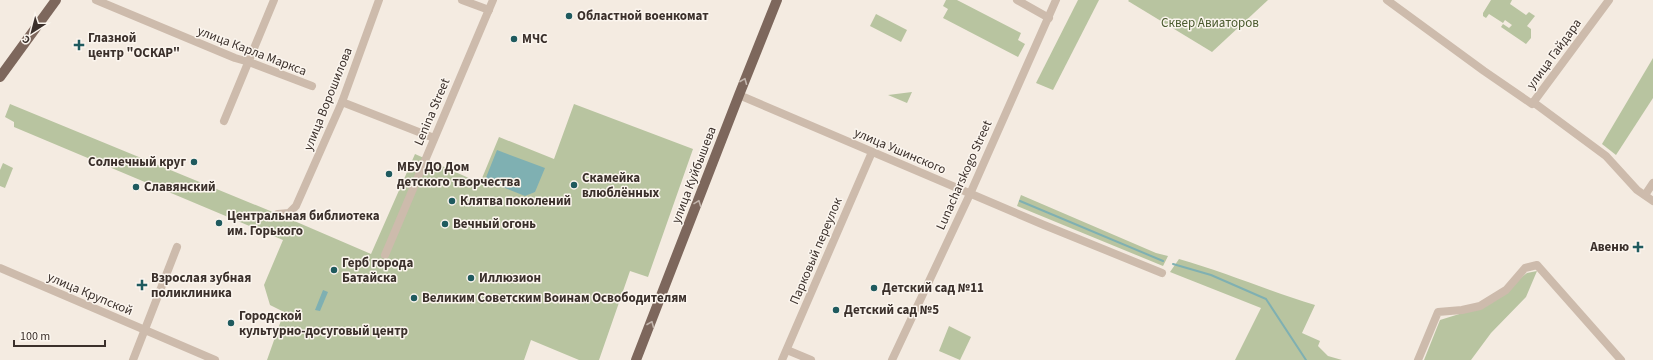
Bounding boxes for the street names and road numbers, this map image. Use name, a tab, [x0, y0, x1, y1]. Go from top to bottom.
street label: улица Гайдара	[1522, 15, 1586, 93]
street label: улица Карла Маркса	[195, 22, 309, 80]
street label: улица Ворошилова	[299, 45, 357, 153]
street label: Lenina Street	[410, 75, 455, 149]
street label: Lunacharskogo Street	[932, 117, 997, 233]
street label: улица Ушинского	[851, 123, 949, 179]
street label: улица Куйбышева	[667, 124, 721, 226]
street label: Парковый переулок	[785, 194, 847, 307]
street label: улица Крупской	[45, 268, 135, 320]

